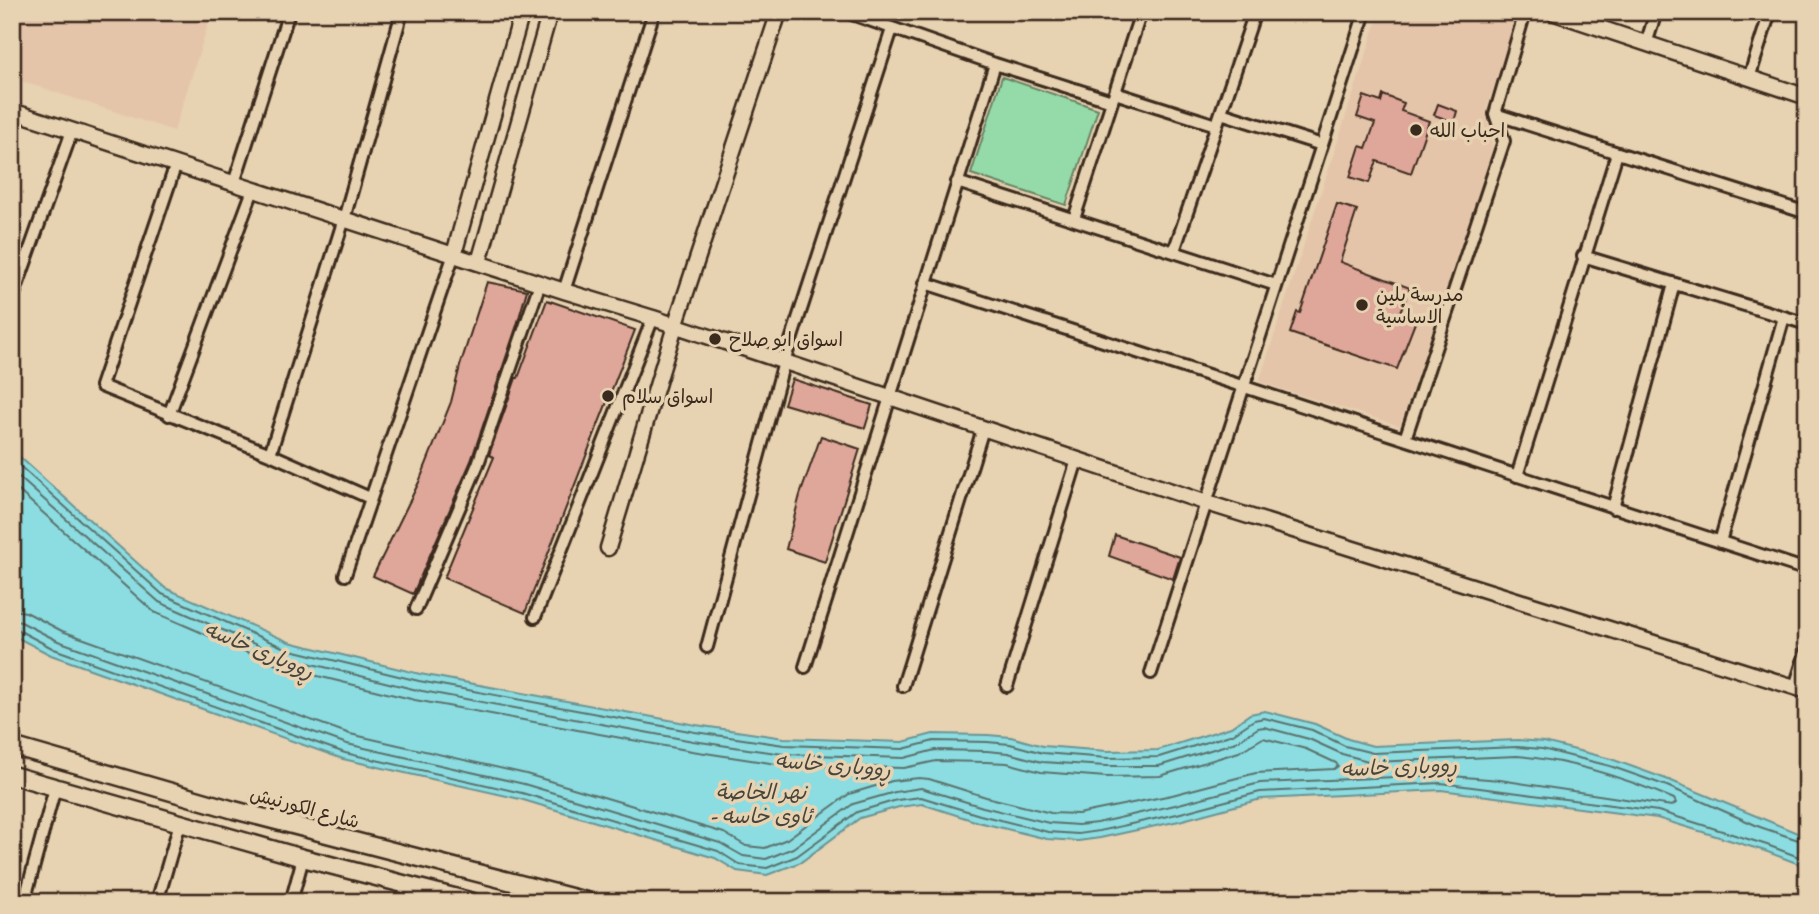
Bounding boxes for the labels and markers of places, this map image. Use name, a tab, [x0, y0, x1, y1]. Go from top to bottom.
marker: احباب الله	[1408, 122, 1424, 138]
place label: احباب الله	[1430, 122, 1505, 145]
place label: مدرسة بلين الاساسية	[1376, 286, 1463, 331]
marker: مدرسة بلين الاساسية	[1354, 297, 1370, 313]
marker: اسواق ابو صلاح	[707, 331, 723, 347]
place label: اسواق ابو صلاح	[729, 331, 843, 354]
marker: اسواق سلام	[600, 388, 616, 404]
place label: اسواق سلام	[622, 388, 713, 411]

